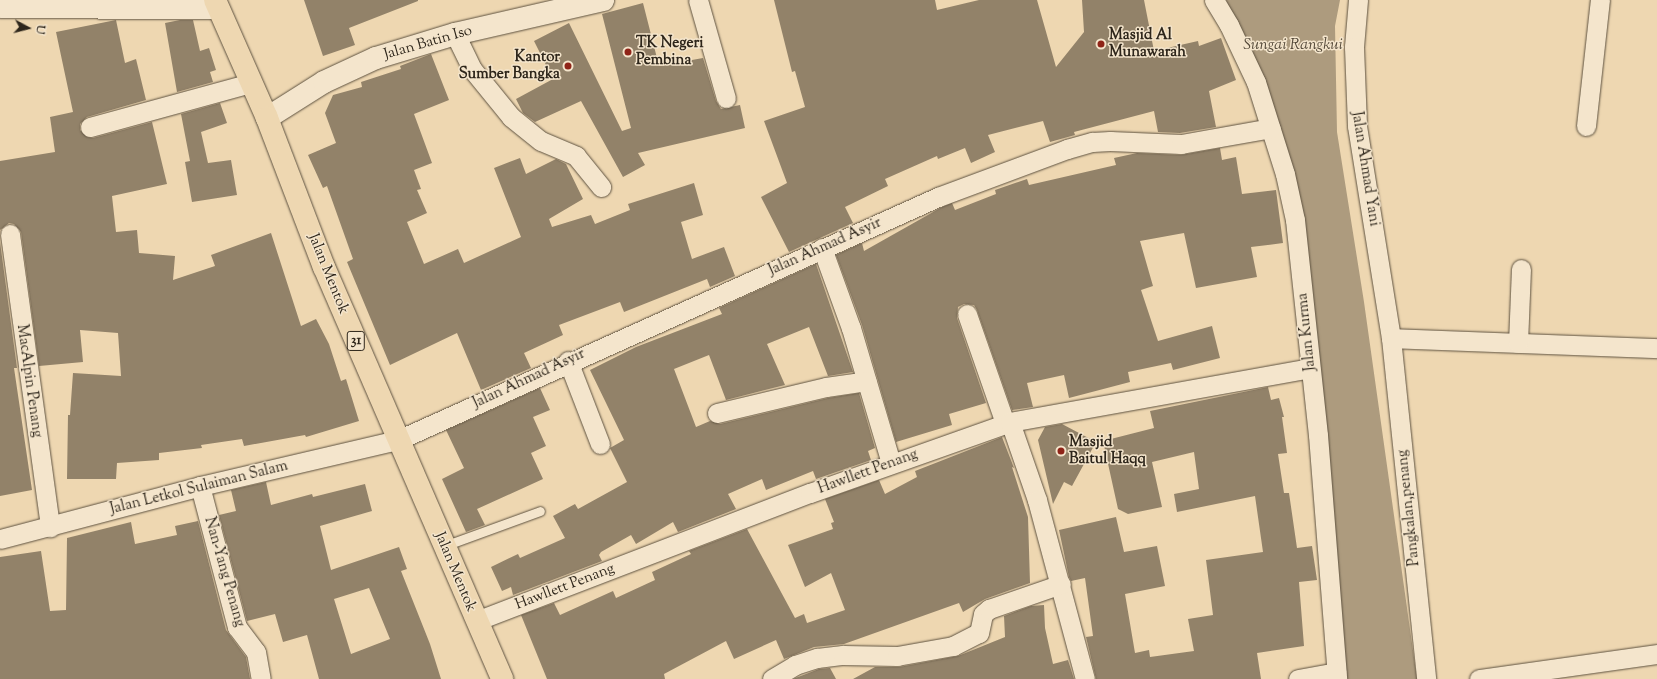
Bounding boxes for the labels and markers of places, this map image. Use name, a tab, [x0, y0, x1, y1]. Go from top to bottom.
place label: Masjid Al Munawarah	[1109, 26, 1186, 61]
place label: TK Negeri Pembina	[636, 34, 703, 69]
marker: Masjid Al Munawarah	[1096, 39, 1106, 49]
marker: TK Negeri Pembina	[623, 47, 633, 57]
place label: Kantor Sumber Bangka	[459, 48, 560, 83]
marker: Kantor Sumber Bangka	[563, 61, 573, 71]
place label: Masjid Baitul Haqq	[1069, 433, 1146, 468]
marker: Masjid Baitul Haqq	[1056, 446, 1066, 456]

